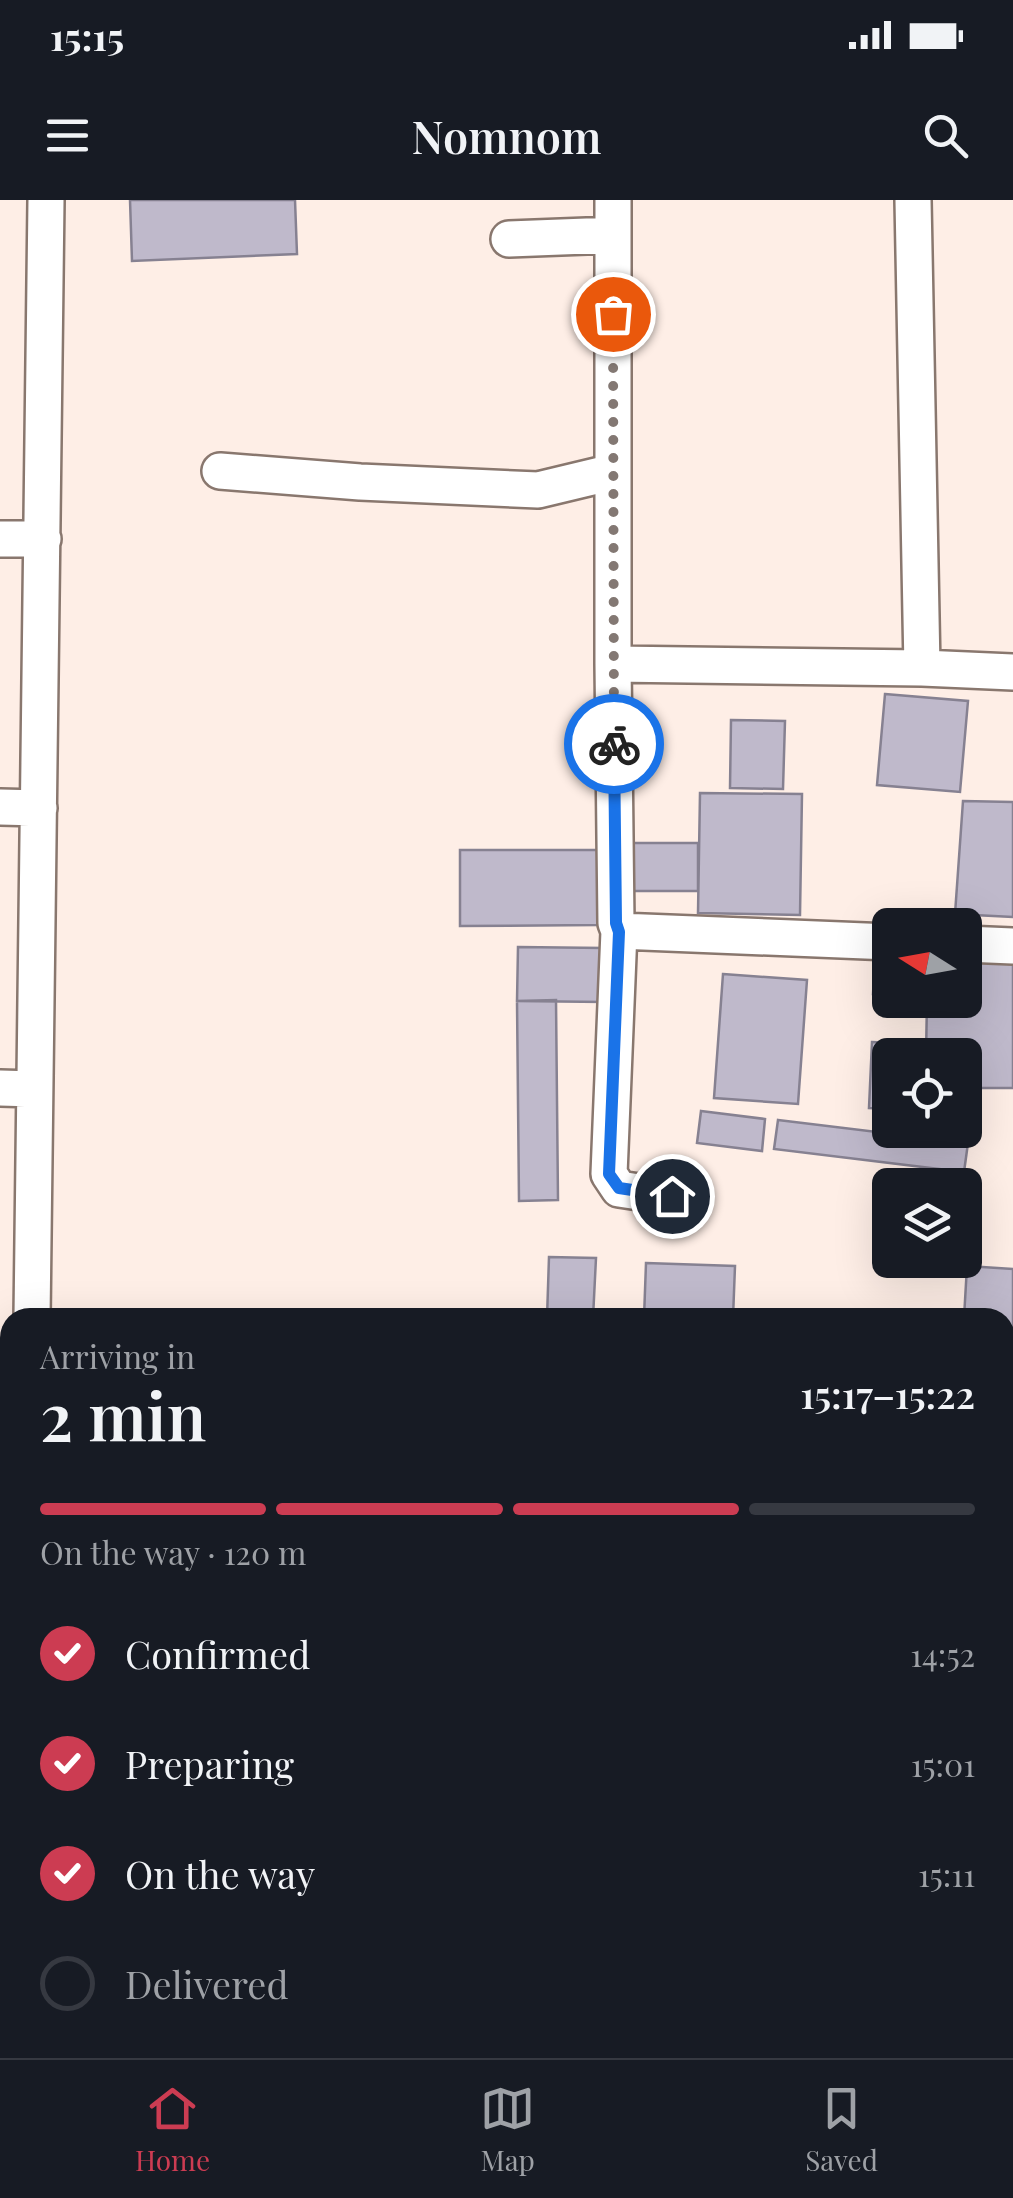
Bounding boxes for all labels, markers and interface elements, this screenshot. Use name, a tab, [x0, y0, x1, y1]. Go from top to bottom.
text: 15:15	[50, 10, 124, 61]
text: Nomnom	[412, 105, 601, 165]
icon: menu	[40, 108, 95, 163]
icon: search	[918, 108, 973, 163]
pin	[571, 272, 656, 357]
icon: bag	[586, 287, 641, 342]
courier	[564, 694, 664, 794]
icon: bike	[587, 717, 642, 772]
north arrow	[872, 908, 982, 1018]
map controls	[872, 908, 982, 1278]
button: locate	[872, 1038, 982, 1148]
pin	[630, 1154, 715, 1239]
button: layers	[872, 1168, 982, 1278]
icon: home	[645, 1169, 700, 1224]
text: Arriving in	[40, 1334, 195, 1377]
text: 15:17–15:22	[800, 1368, 975, 1419]
text: 2 min	[40, 1371, 206, 1457]
text: On the way · 120 m	[40, 1530, 306, 1573]
icon: check	[40, 1626, 95, 1681]
text: Confirmed	[125, 1628, 310, 1679]
text: 14:52	[910, 1632, 975, 1675]
icon: check	[40, 1736, 95, 1791]
text: Preparing	[125, 1738, 294, 1789]
text: 15:01	[911, 1742, 975, 1785]
icon: check	[40, 1846, 95, 1901]
text: On the way	[125, 1848, 315, 1899]
text: 15:11	[918, 1852, 975, 1895]
text: Delivered	[125, 1958, 289, 2009]
tab: Home	[135, 2081, 210, 2178]
tab: Map	[480, 2081, 535, 2178]
tab: Saved	[805, 2081, 878, 2178]

